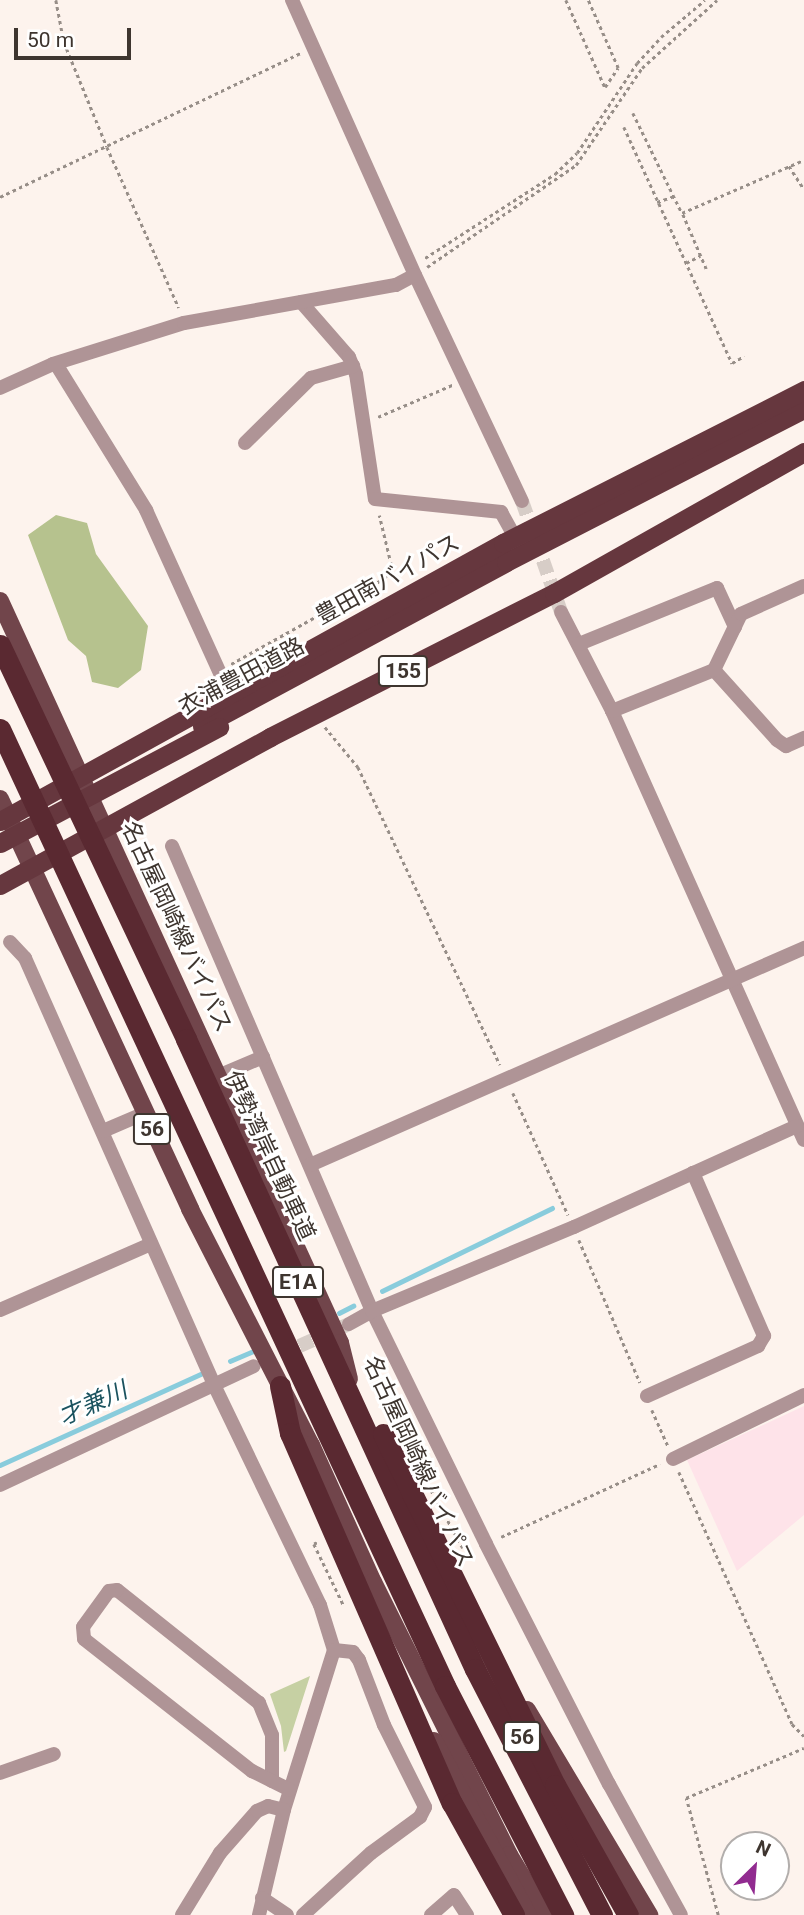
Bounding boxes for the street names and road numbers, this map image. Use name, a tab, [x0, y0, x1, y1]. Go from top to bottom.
street label: 豊田南バイパス	[311, 529, 465, 631]
street label: 衣浦豊田道路	[175, 632, 309, 722]
road number: 155	[377, 654, 429, 688]
street label: 名古屋岡崎線バイパス	[115, 817, 237, 1037]
street label: 伊勢湾岸自動車道	[218, 1067, 320, 1245]
road number: 56	[133, 1112, 171, 1146]
road number: E1A	[272, 1264, 324, 1300]
street label: 名古屋岡崎線バイパス	[357, 1352, 479, 1572]
road number: 56	[503, 1720, 541, 1754]

